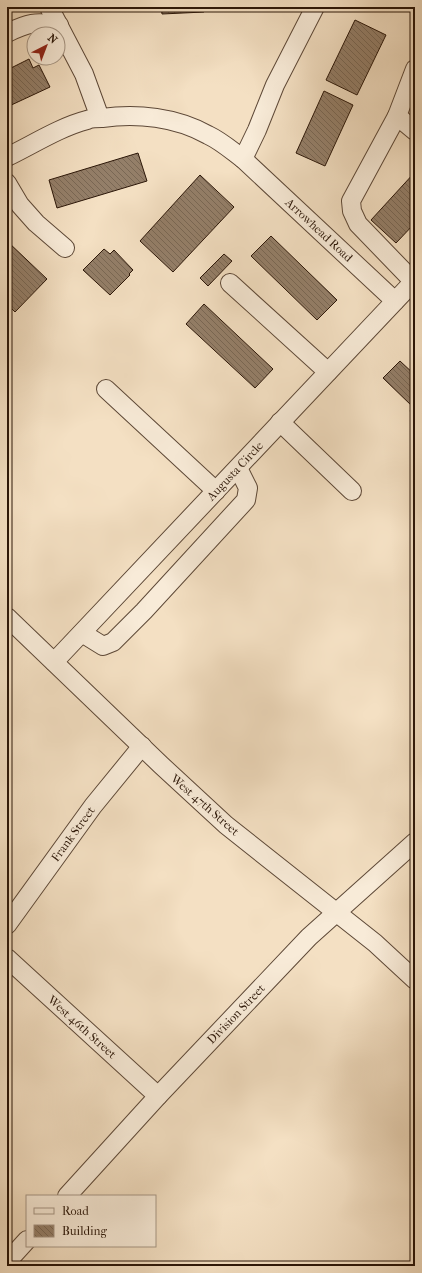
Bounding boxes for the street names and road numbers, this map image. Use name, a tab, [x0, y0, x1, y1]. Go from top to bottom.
street label: Arrowhead Road	[282, 195, 356, 265]
street label: Augusta Circle	[203, 438, 266, 504]
street label: West 47th Street	[167, 771, 243, 839]
street label: Frank Street	[48, 803, 98, 864]
street label: Division Street	[204, 981, 268, 1047]
street label: West 46th Street	[44, 992, 120, 1062]

